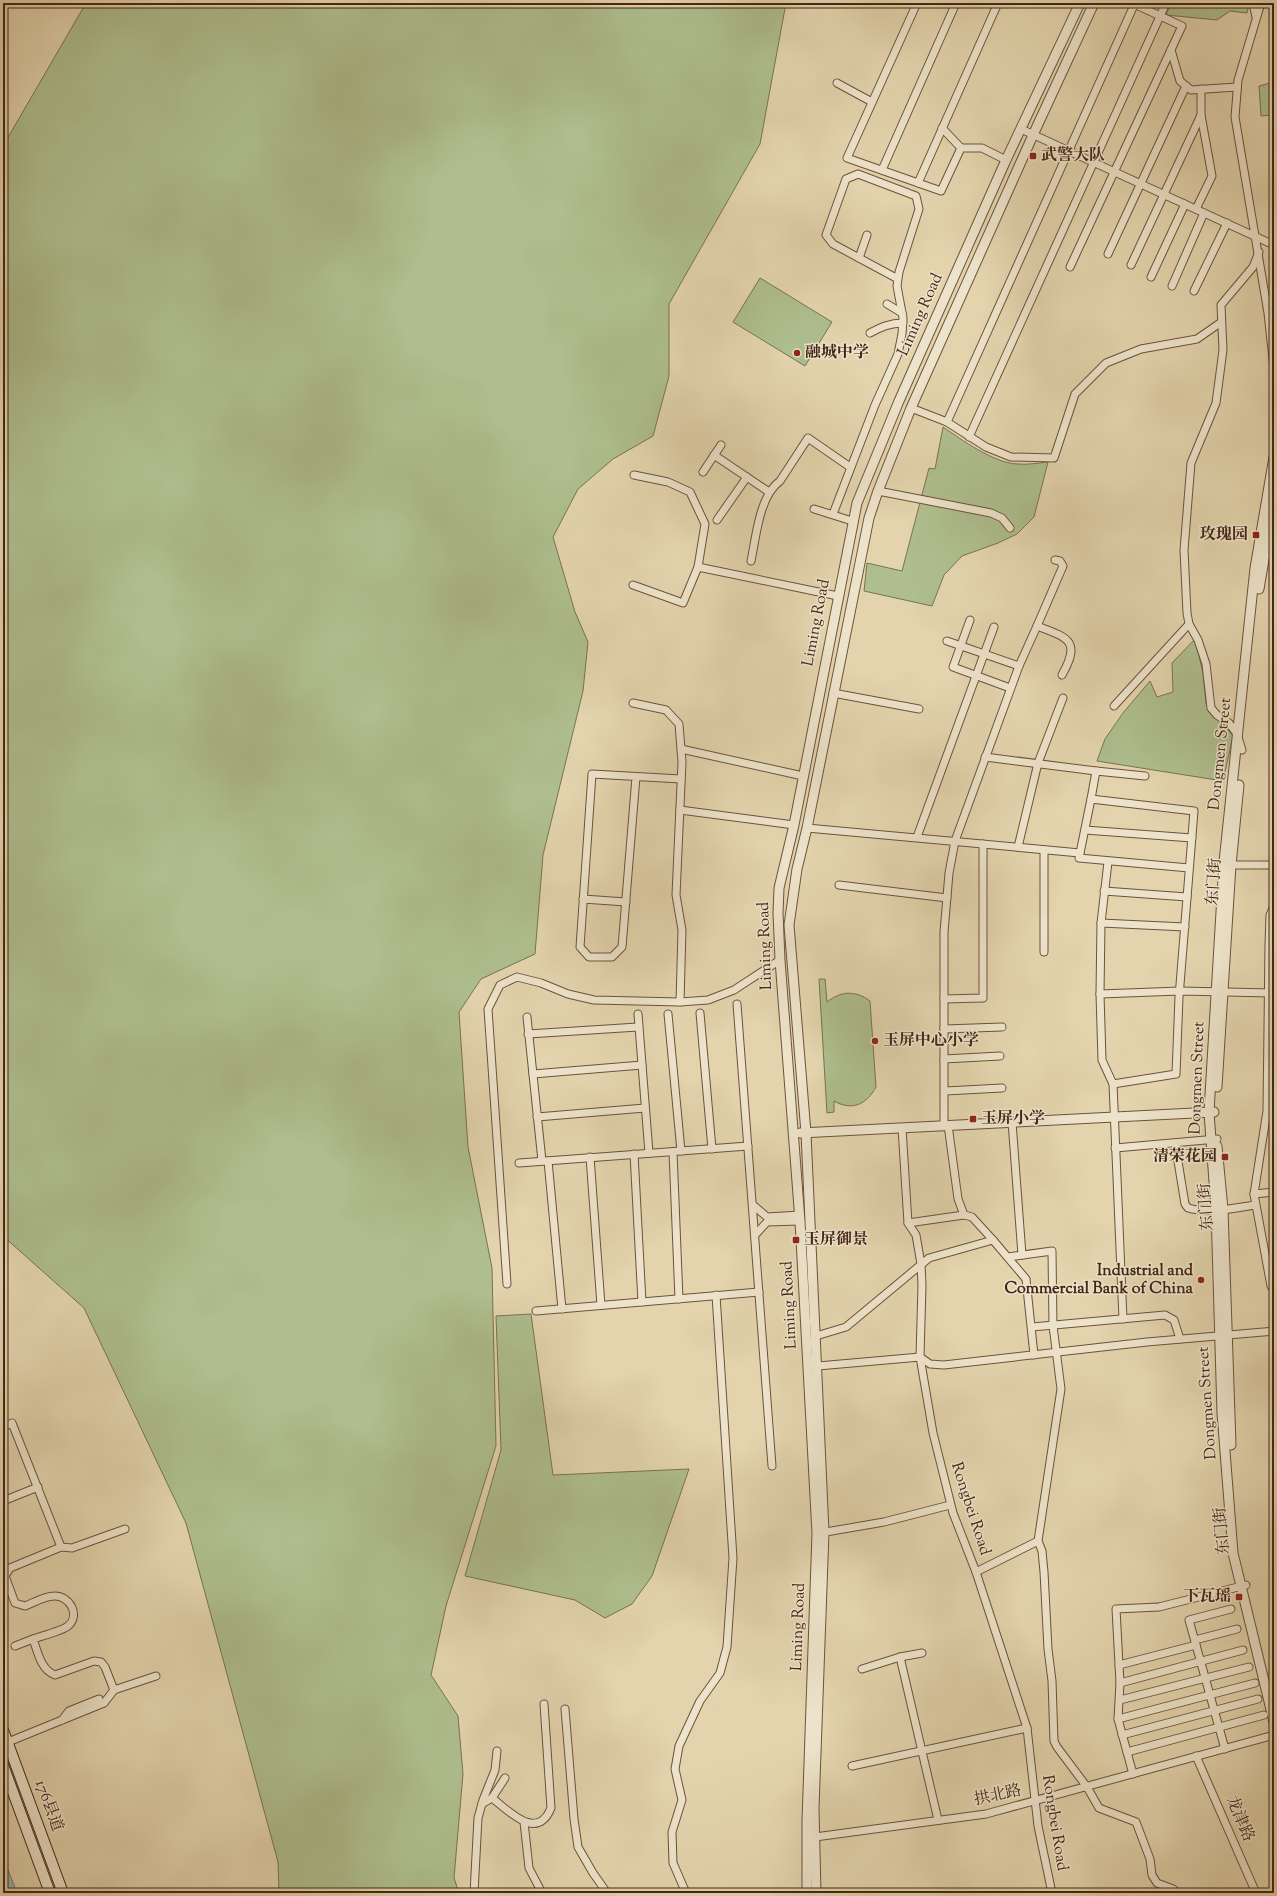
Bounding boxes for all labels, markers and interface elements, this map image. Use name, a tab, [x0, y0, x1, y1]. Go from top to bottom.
place label: 武警大队	[1041, 145, 1105, 168]
marker: 武警大队	[1028, 151, 1038, 161]
street label: Liming Road	[893, 270, 949, 360]
place label: 融城中学	[805, 342, 869, 365]
marker: 融城中学	[792, 348, 802, 358]
place label: 玫瑰园	[1200, 524, 1248, 547]
marker: 玫瑰园	[1251, 530, 1261, 540]
street label: Liming Road	[797, 577, 837, 669]
street label: Dongmen Street	[1204, 696, 1238, 812]
street label: 东门街	[1202, 857, 1228, 907]
street label: Liming Road	[753, 901, 779, 991]
street label: Dongmen Street	[1185, 1020, 1211, 1135]
place label: 玉屏中心小学	[883, 1030, 979, 1053]
marker: 玉屏中心小学	[870, 1036, 880, 1046]
place label: 玉屏小学	[981, 1108, 1045, 1131]
marker: 玉屏小学	[968, 1114, 978, 1124]
place label: 清荣花园	[1153, 1146, 1217, 1169]
marker: 清荣花园	[1220, 1152, 1230, 1162]
street label: 东门街	[1194, 1182, 1220, 1232]
place label: 玉屏御景	[804, 1229, 868, 1252]
marker: 玉屏御景	[791, 1235, 801, 1245]
street label: Liming Road	[776, 1260, 804, 1350]
place label: Industrial and Commercial Bank of China	[1005, 1260, 1194, 1301]
marker: Industrial and Commercial Bank of China	[1196, 1275, 1206, 1285]
street label: Dongmen Street	[1193, 1345, 1223, 1460]
street label: Rongbei Road	[944, 1459, 996, 1559]
street label: 东门街	[1209, 1506, 1237, 1556]
street label: Liming Road	[786, 1582, 812, 1672]
place label: 下瓦瑶	[1183, 1586, 1231, 1609]
marker: 下瓦瑶	[1234, 1592, 1244, 1602]
street label: Rongbei Road	[1035, 1773, 1073, 1873]
street label: 176县道	[28, 1777, 68, 1835]
street label: 拱北路	[972, 1780, 1024, 1812]
street label: 龙津路	[1219, 1792, 1259, 1846]

